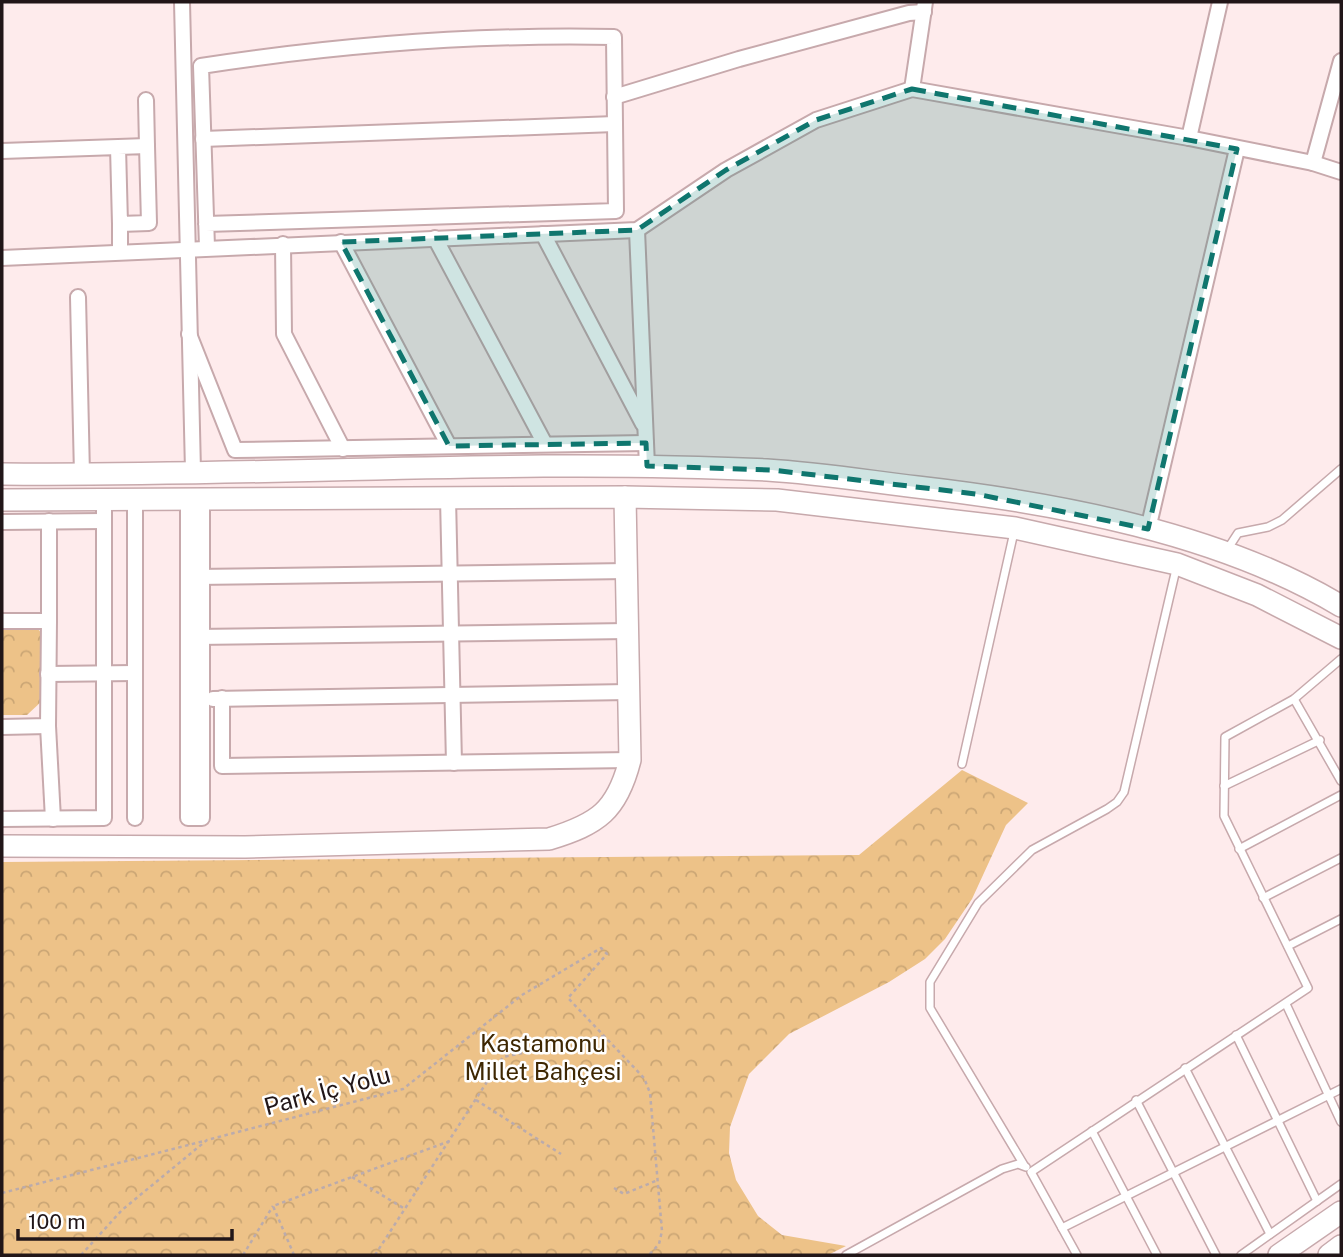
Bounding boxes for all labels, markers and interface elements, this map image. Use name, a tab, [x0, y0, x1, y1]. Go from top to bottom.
park label: Kastamonu Millet Bahçesi	[465, 1029, 622, 1085]
street label: Park İç Yolu	[261, 1060, 393, 1120]
scale bar	[18, 1198, 231, 1242]
text: 100 m	[28, 1209, 85, 1234]

